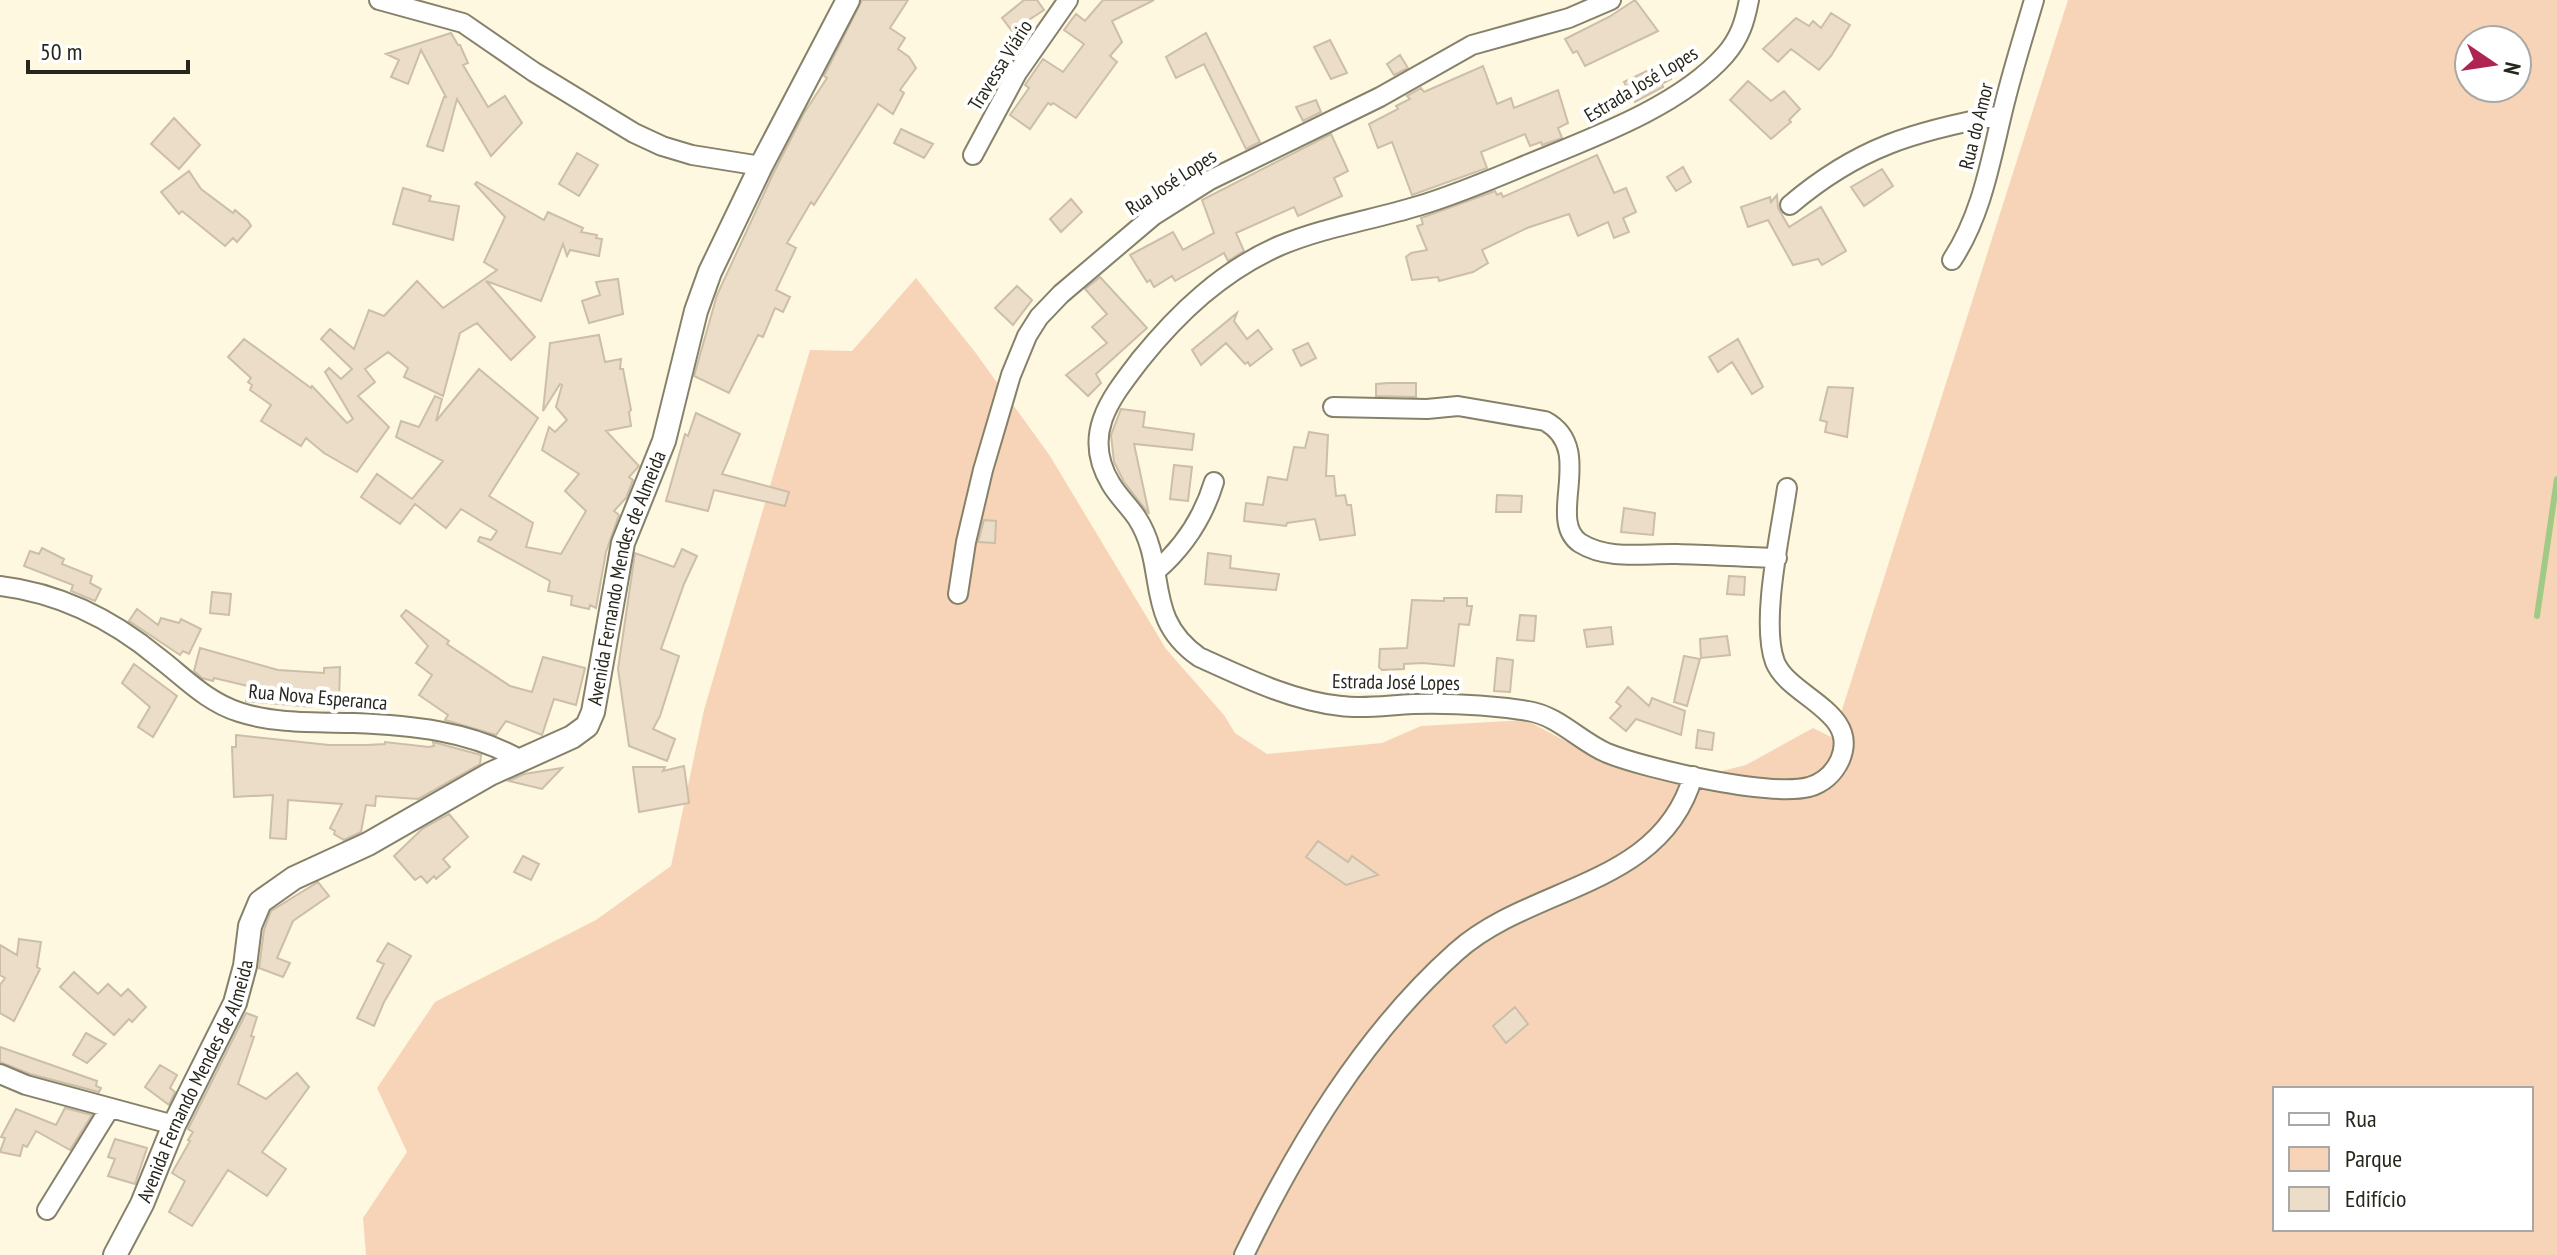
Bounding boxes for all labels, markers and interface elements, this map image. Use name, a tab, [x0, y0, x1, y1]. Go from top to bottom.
street label: Travessa Viário	[962, 15, 1038, 115]
scale bar	[28, 24, 188, 74]
north arrow	[2453, 24, 2533, 104]
text: 50 m	[40, 36, 82, 67]
street label: Estrada José Lopes	[1580, 40, 1703, 128]
text: N	[2498, 60, 2527, 77]
street label: Rua do Amor	[1953, 80, 1999, 172]
street label: Rua José Lopes	[1121, 143, 1221, 221]
street label: Avenida Fernando Mendes de Almeida	[581, 447, 672, 707]
street label: Estrada José Lopes	[1332, 668, 1460, 696]
street label: Rua Nova Esperanca	[247, 678, 389, 716]
street label: Avenida Fernando Mendes de Almeida	[131, 959, 259, 1206]
legend	[2273, 1087, 2533, 1231]
text: Rua	[2345, 1103, 2377, 1134]
text: Parque	[2345, 1143, 2402, 1174]
text: Edifício	[2345, 1183, 2406, 1214]

